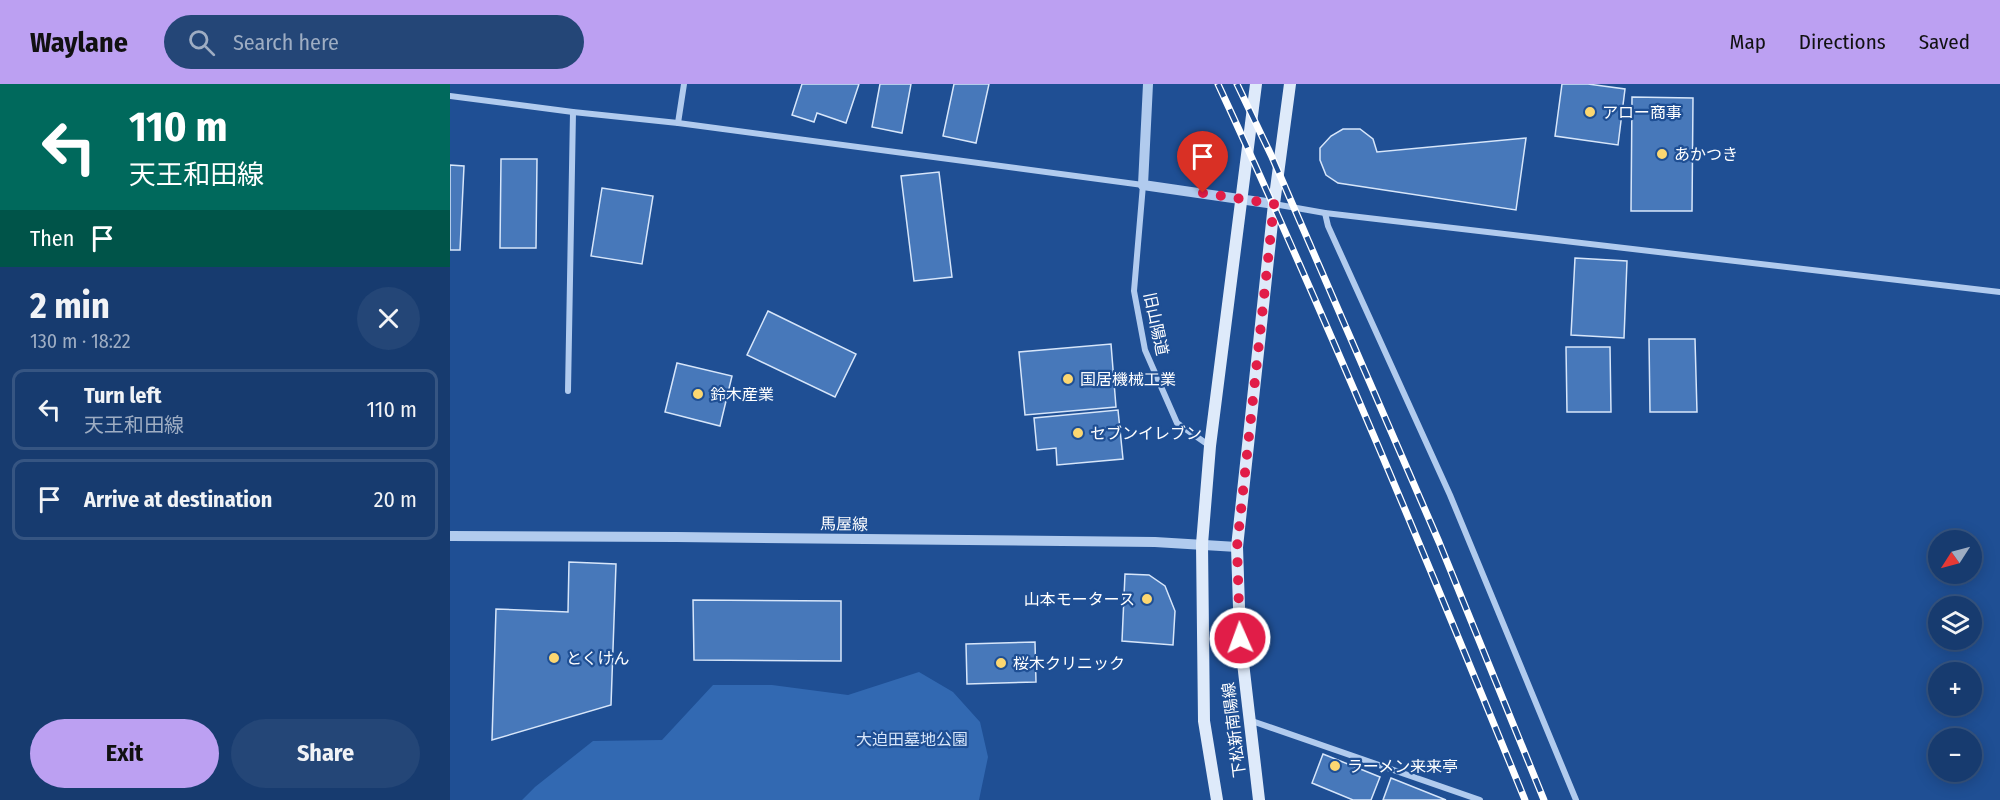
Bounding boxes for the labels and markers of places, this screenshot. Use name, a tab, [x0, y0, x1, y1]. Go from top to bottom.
place label: アロー商事	[1602, 103, 1682, 122]
marker: アロー商事	[1583, 105, 1597, 119]
pin	[1177, 131, 1228, 193]
place label: あかつき	[1674, 145, 1738, 164]
marker: あかつき	[1655, 147, 1669, 161]
place label: 国居機械工業	[1080, 370, 1176, 389]
marker: 国居機械工業	[1061, 372, 1075, 386]
place label: 鈴木産業	[710, 385, 774, 404]
marker: 鈴木産業	[691, 387, 705, 401]
place label: セブンイレブン	[1090, 424, 1202, 443]
marker: セブンイレブン	[1071, 426, 1085, 440]
place label: 山本モータース	[1024, 590, 1135, 609]
marker: 山本モータース	[1140, 592, 1154, 606]
place label: とくけん	[566, 649, 630, 668]
marker: とくけん	[547, 651, 561, 665]
place label: 桜木クリニック	[1013, 654, 1125, 673]
marker: 桜木クリニック	[994, 656, 1008, 670]
place label: ラーメン来来亭	[1347, 757, 1458, 776]
marker: ラーメン来来亭	[1328, 759, 1342, 773]

